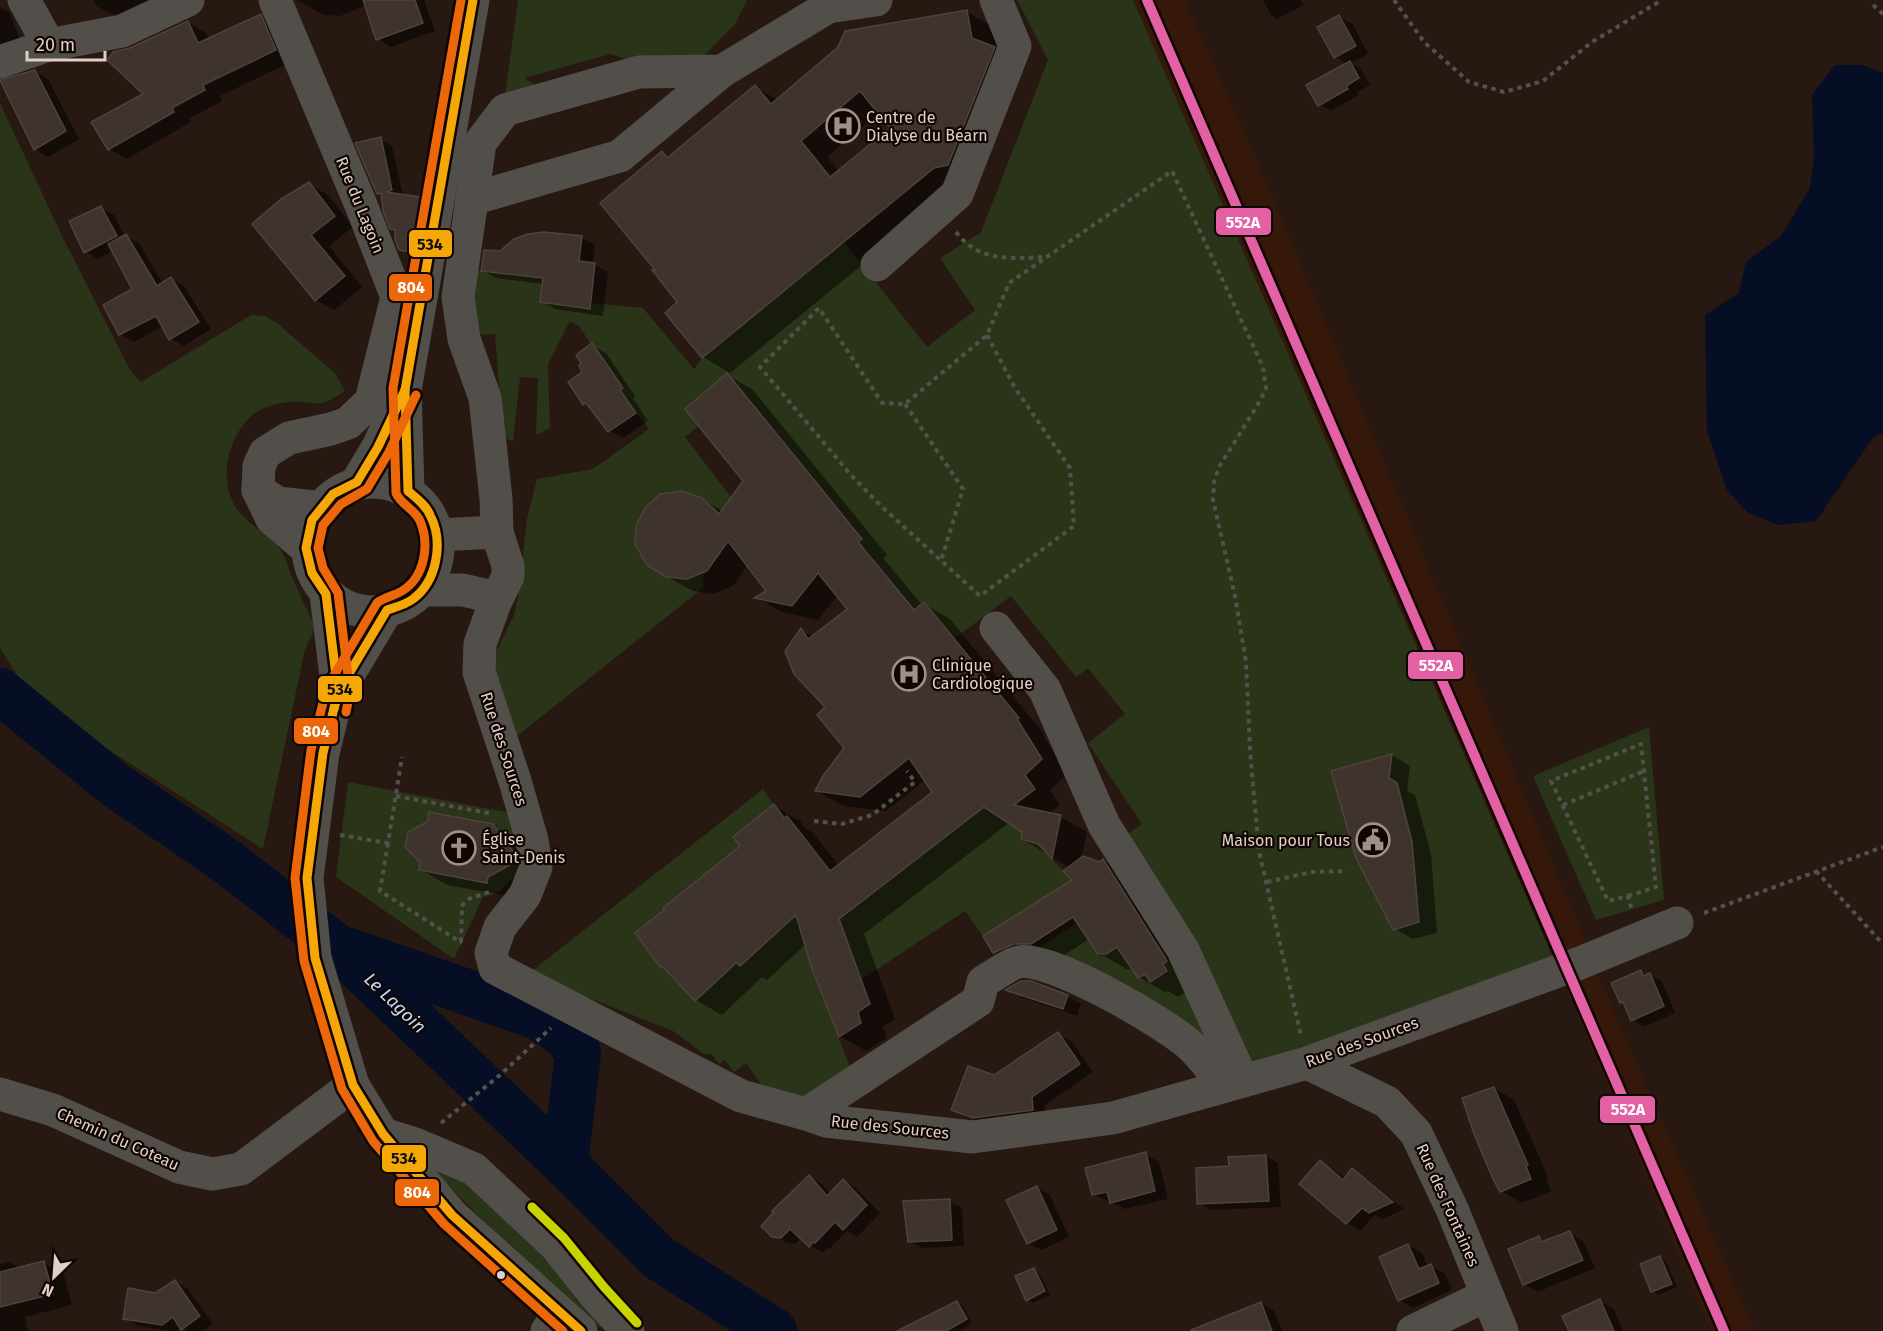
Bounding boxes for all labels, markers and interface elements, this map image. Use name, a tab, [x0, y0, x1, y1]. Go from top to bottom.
scale bar	[27, 24, 105, 62]
text: 20 m	[36, 34, 75, 56]
hospital icon: Centre de Dialyse du Béarn	[825, 108, 861, 144]
place label: Centre de Dialyse du Béarn	[866, 108, 988, 145]
street label: Rue du Lagoin	[332, 154, 388, 256]
line badge: 552A	[1215, 207, 1272, 236]
text: 552A	[1226, 213, 1261, 232]
line badge: 534	[408, 229, 453, 258]
text: 534	[417, 235, 443, 254]
line badge: 804	[388, 273, 433, 302]
text: 804	[397, 278, 425, 297]
line badge: 552A	[1407, 651, 1464, 680]
hospital icon: Clinique Cardiologique	[891, 656, 927, 692]
place label: Clinique Cardiologique	[932, 656, 1033, 693]
text: 552A	[1419, 656, 1454, 675]
line badge: 534	[317, 675, 363, 703]
text: 534	[327, 680, 353, 699]
street label: Rue des Sources	[477, 690, 531, 808]
line badge: 804	[293, 717, 339, 745]
text: 804	[302, 722, 330, 741]
public building icon: Maison pour Tous	[1355, 822, 1391, 858]
place label: Église Saint-Denis	[482, 829, 565, 867]
church icon: Église Saint-Denis	[441, 830, 477, 866]
place label: Maison pour Tous	[1222, 831, 1350, 850]
water label: Le Lagoin	[360, 968, 430, 1038]
street label: Rue des Sources	[1303, 1013, 1421, 1071]
line badge: 552A	[1599, 1095, 1656, 1124]
text: 552A	[1611, 1100, 1646, 1119]
street label: Chemin du Coteau	[54, 1103, 182, 1175]
street label: Rue des Sources	[830, 1111, 950, 1143]
street label: Rue des Fontaines	[1412, 1141, 1484, 1269]
line badge: 534	[381, 1144, 427, 1173]
text: 534	[391, 1149, 417, 1168]
line badge: 804	[394, 1178, 440, 1207]
text: 804	[403, 1183, 431, 1202]
north arrow	[24, 1247, 84, 1307]
unlabelled marker	[495, 1269, 507, 1281]
text: N	[39, 1279, 57, 1301]

